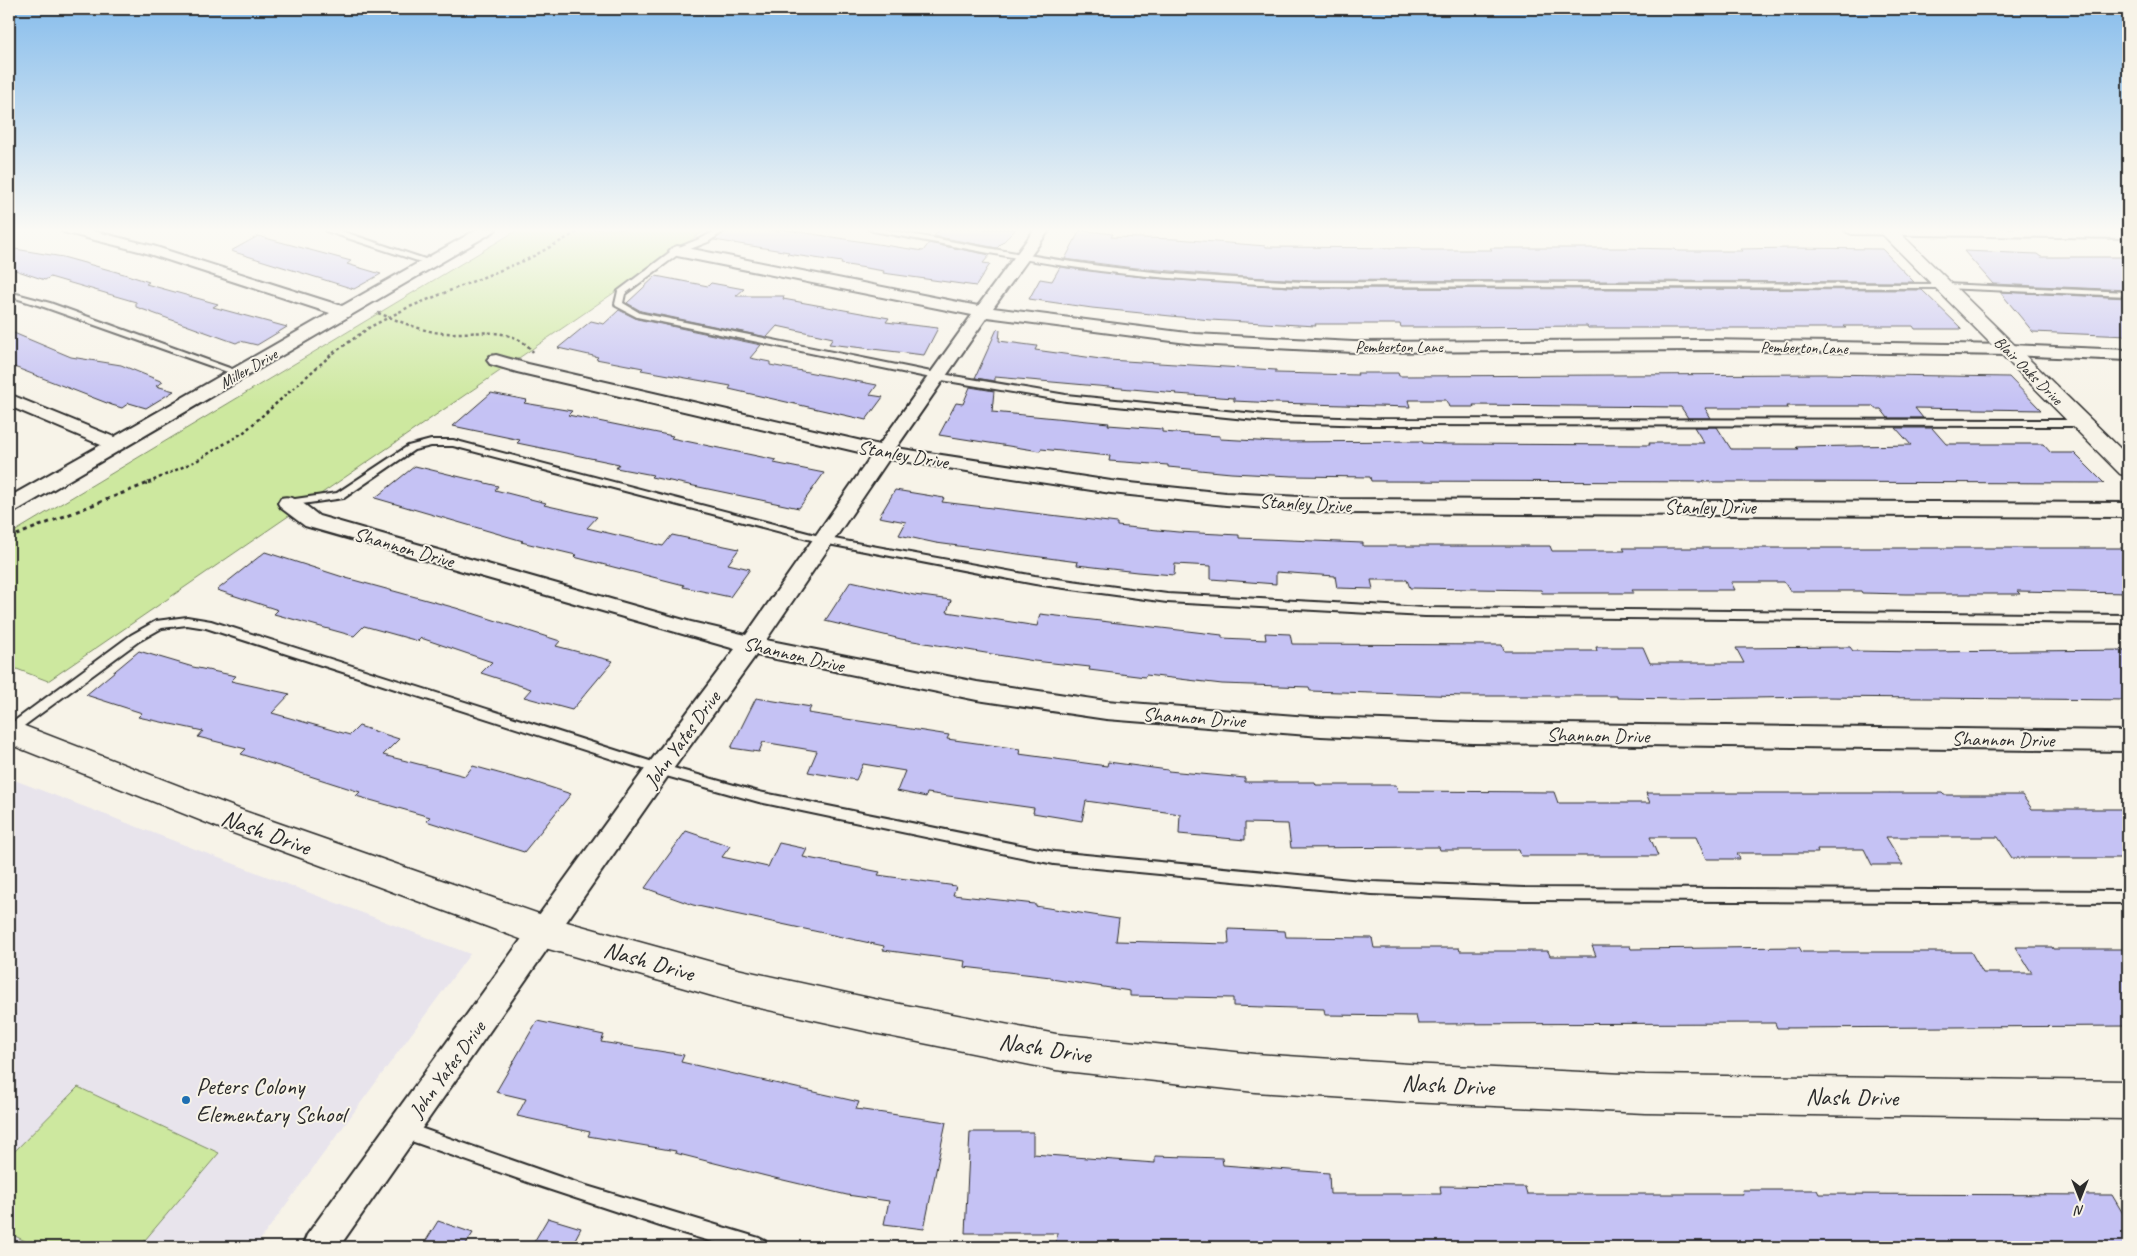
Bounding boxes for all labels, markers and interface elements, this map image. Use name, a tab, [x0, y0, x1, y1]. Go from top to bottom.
street label: Blair Oaks Drive	[1990, 332, 2068, 411]
street label: Pemberton Lane	[1355, 337, 1444, 357]
street label: Pemberton Lane	[1760, 337, 1850, 359]
street label: Miller Drive	[216, 343, 283, 393]
street label: Stanley Drive	[856, 434, 952, 475]
street label: Stanley Drive	[1259, 489, 1353, 518]
street label: Stanley Drive	[1664, 495, 1757, 520]
street label: Shannon Drive	[351, 521, 458, 574]
street label: Shannon Drive	[741, 631, 848, 679]
street label: John Yates Drive	[638, 685, 727, 793]
street label: Shannon Drive	[1142, 701, 1248, 734]
street label: Shannon Drive	[1546, 722, 1651, 749]
street label: Shannon Drive	[1951, 726, 2056, 753]
street label: Nash Drive	[217, 802, 317, 863]
street label: Nash Drive	[600, 934, 700, 989]
street label: John Yates Drive	[403, 1015, 492, 1123]
street label: Nash Drive	[997, 1026, 1095, 1070]
street label: Nash Drive	[1401, 1068, 1497, 1103]
place label: Peters Colony Elementary School	[196, 1071, 350, 1129]
street label: Nash Drive	[1805, 1081, 1901, 1113]
marker: Peters Colony Elementary School	[180, 1094, 192, 1106]
north arrow	[2054, 1174, 2104, 1224]
text: N	[2073, 1202, 2084, 1219]

